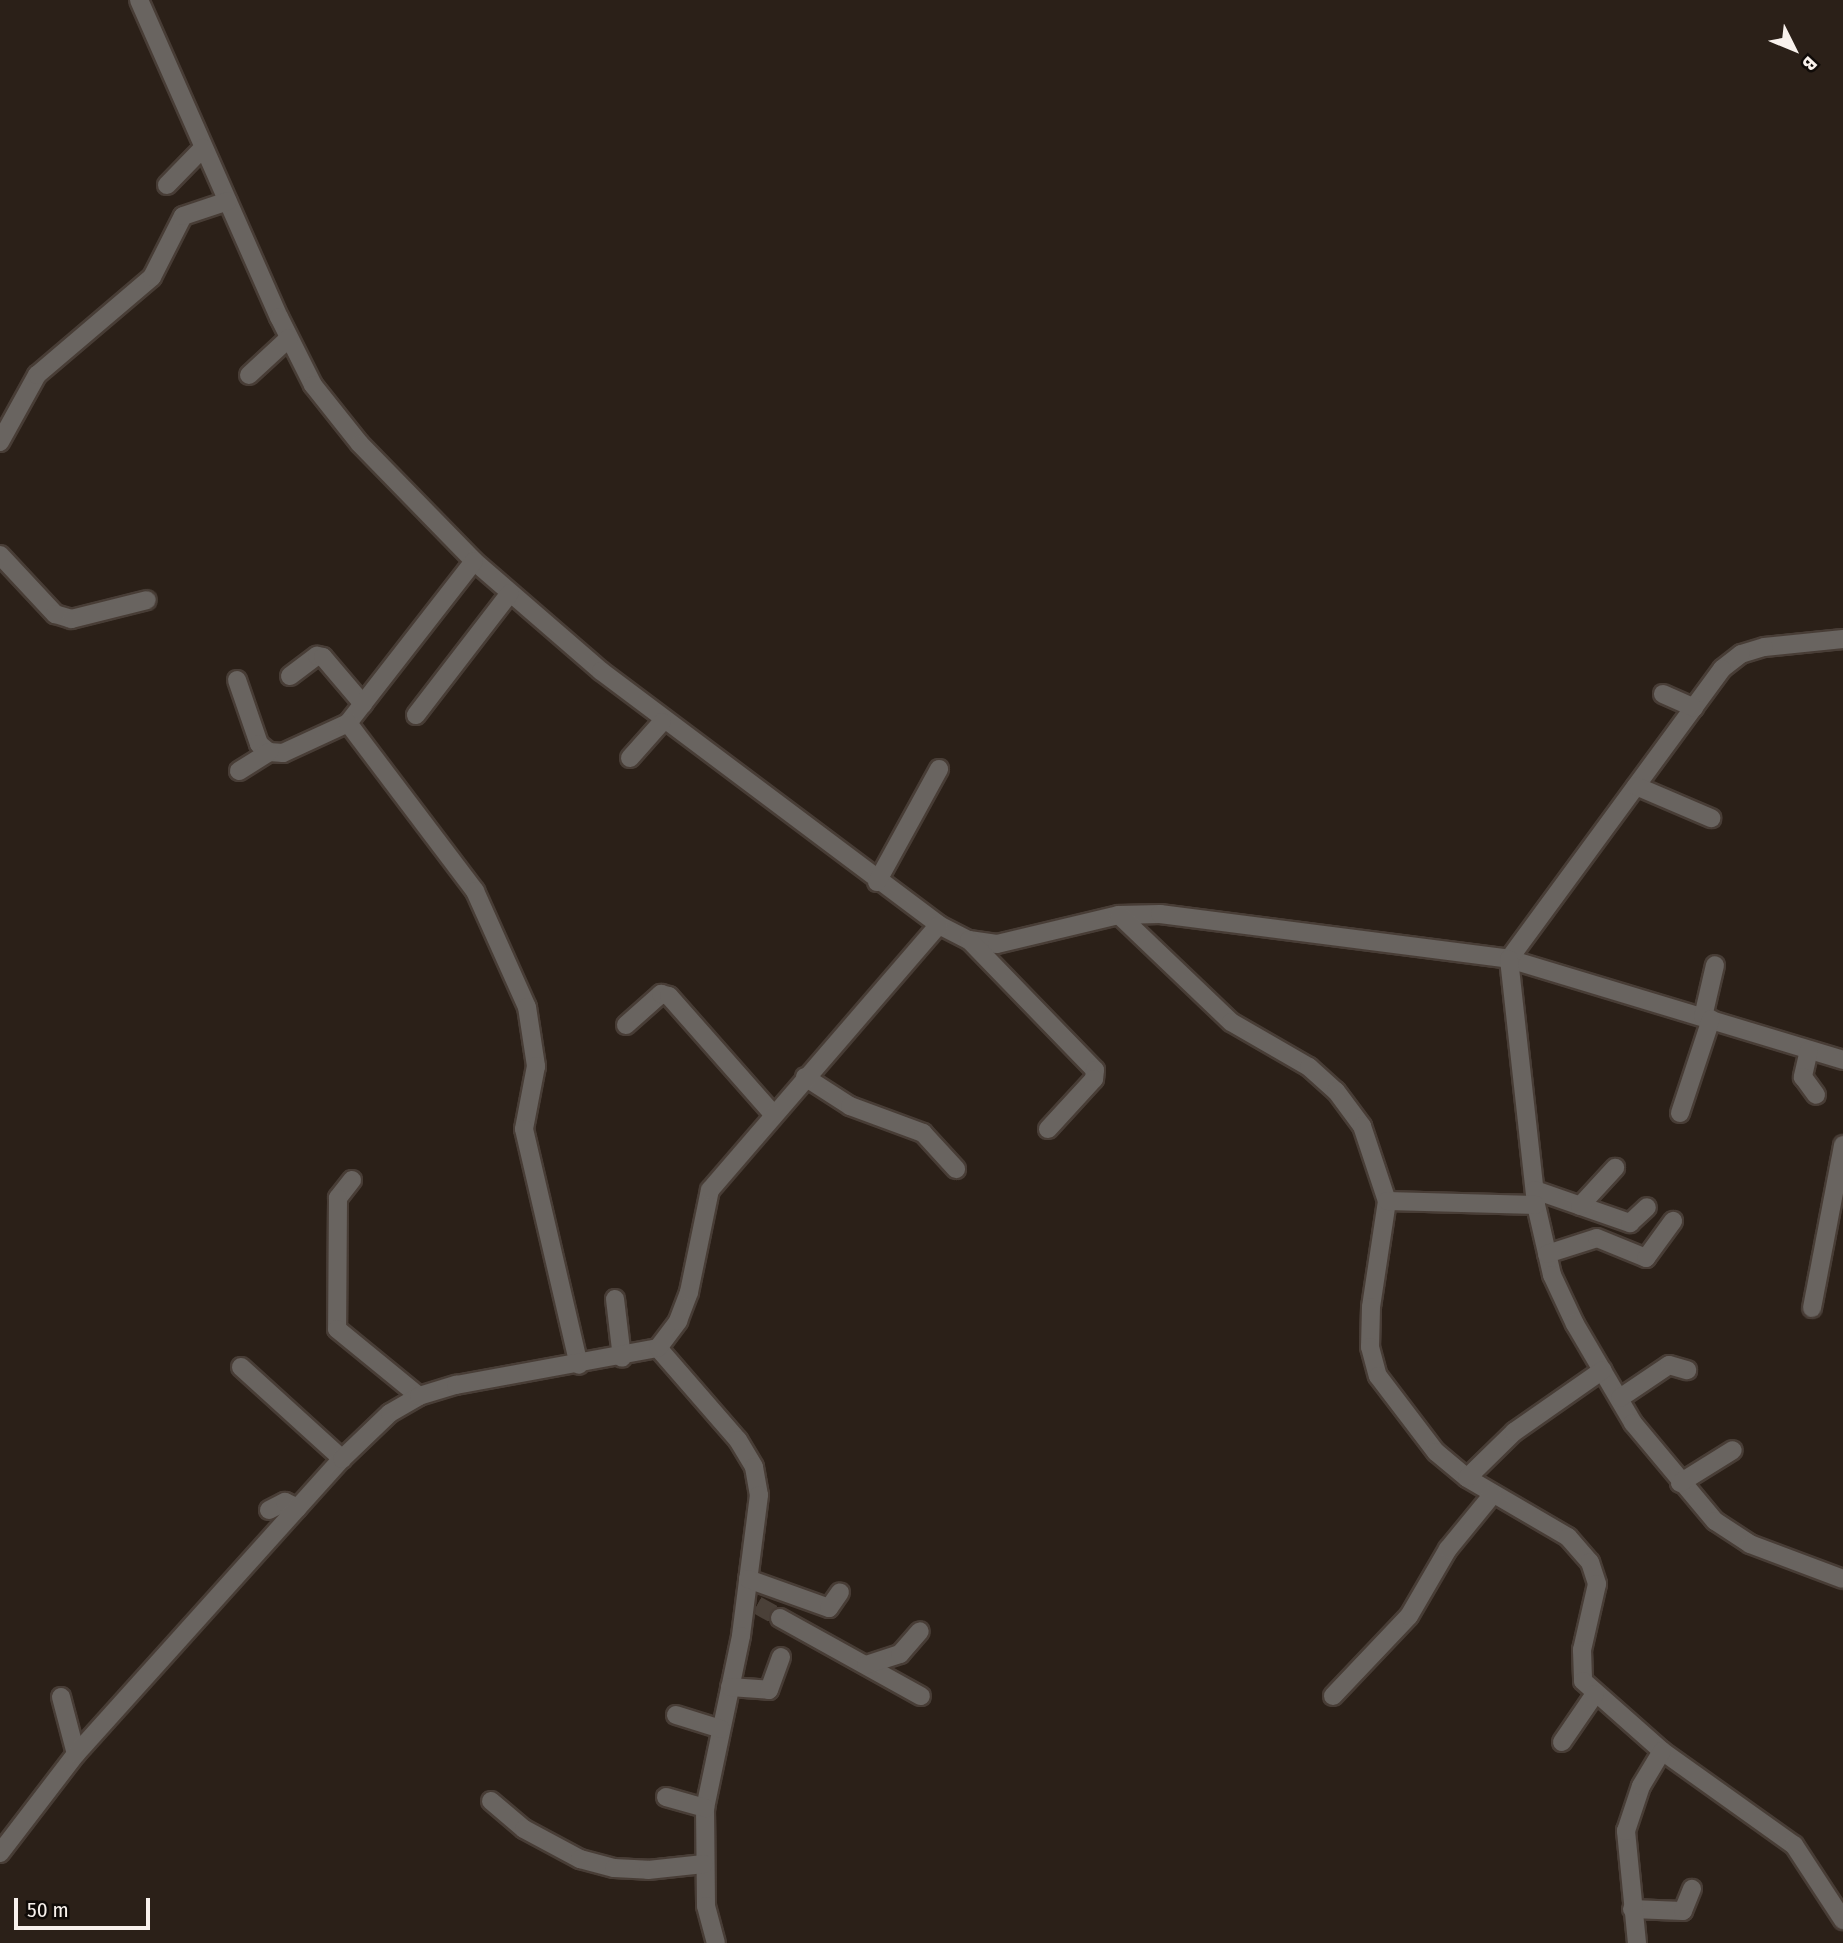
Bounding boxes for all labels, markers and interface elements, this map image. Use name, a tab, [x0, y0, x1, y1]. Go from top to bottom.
north arrow	[1759, 14, 1829, 84]
text: B	[1798, 52, 1822, 75]
scale bar	[18, 1884, 154, 1928]
text: 50 m	[27, 1897, 69, 1923]

